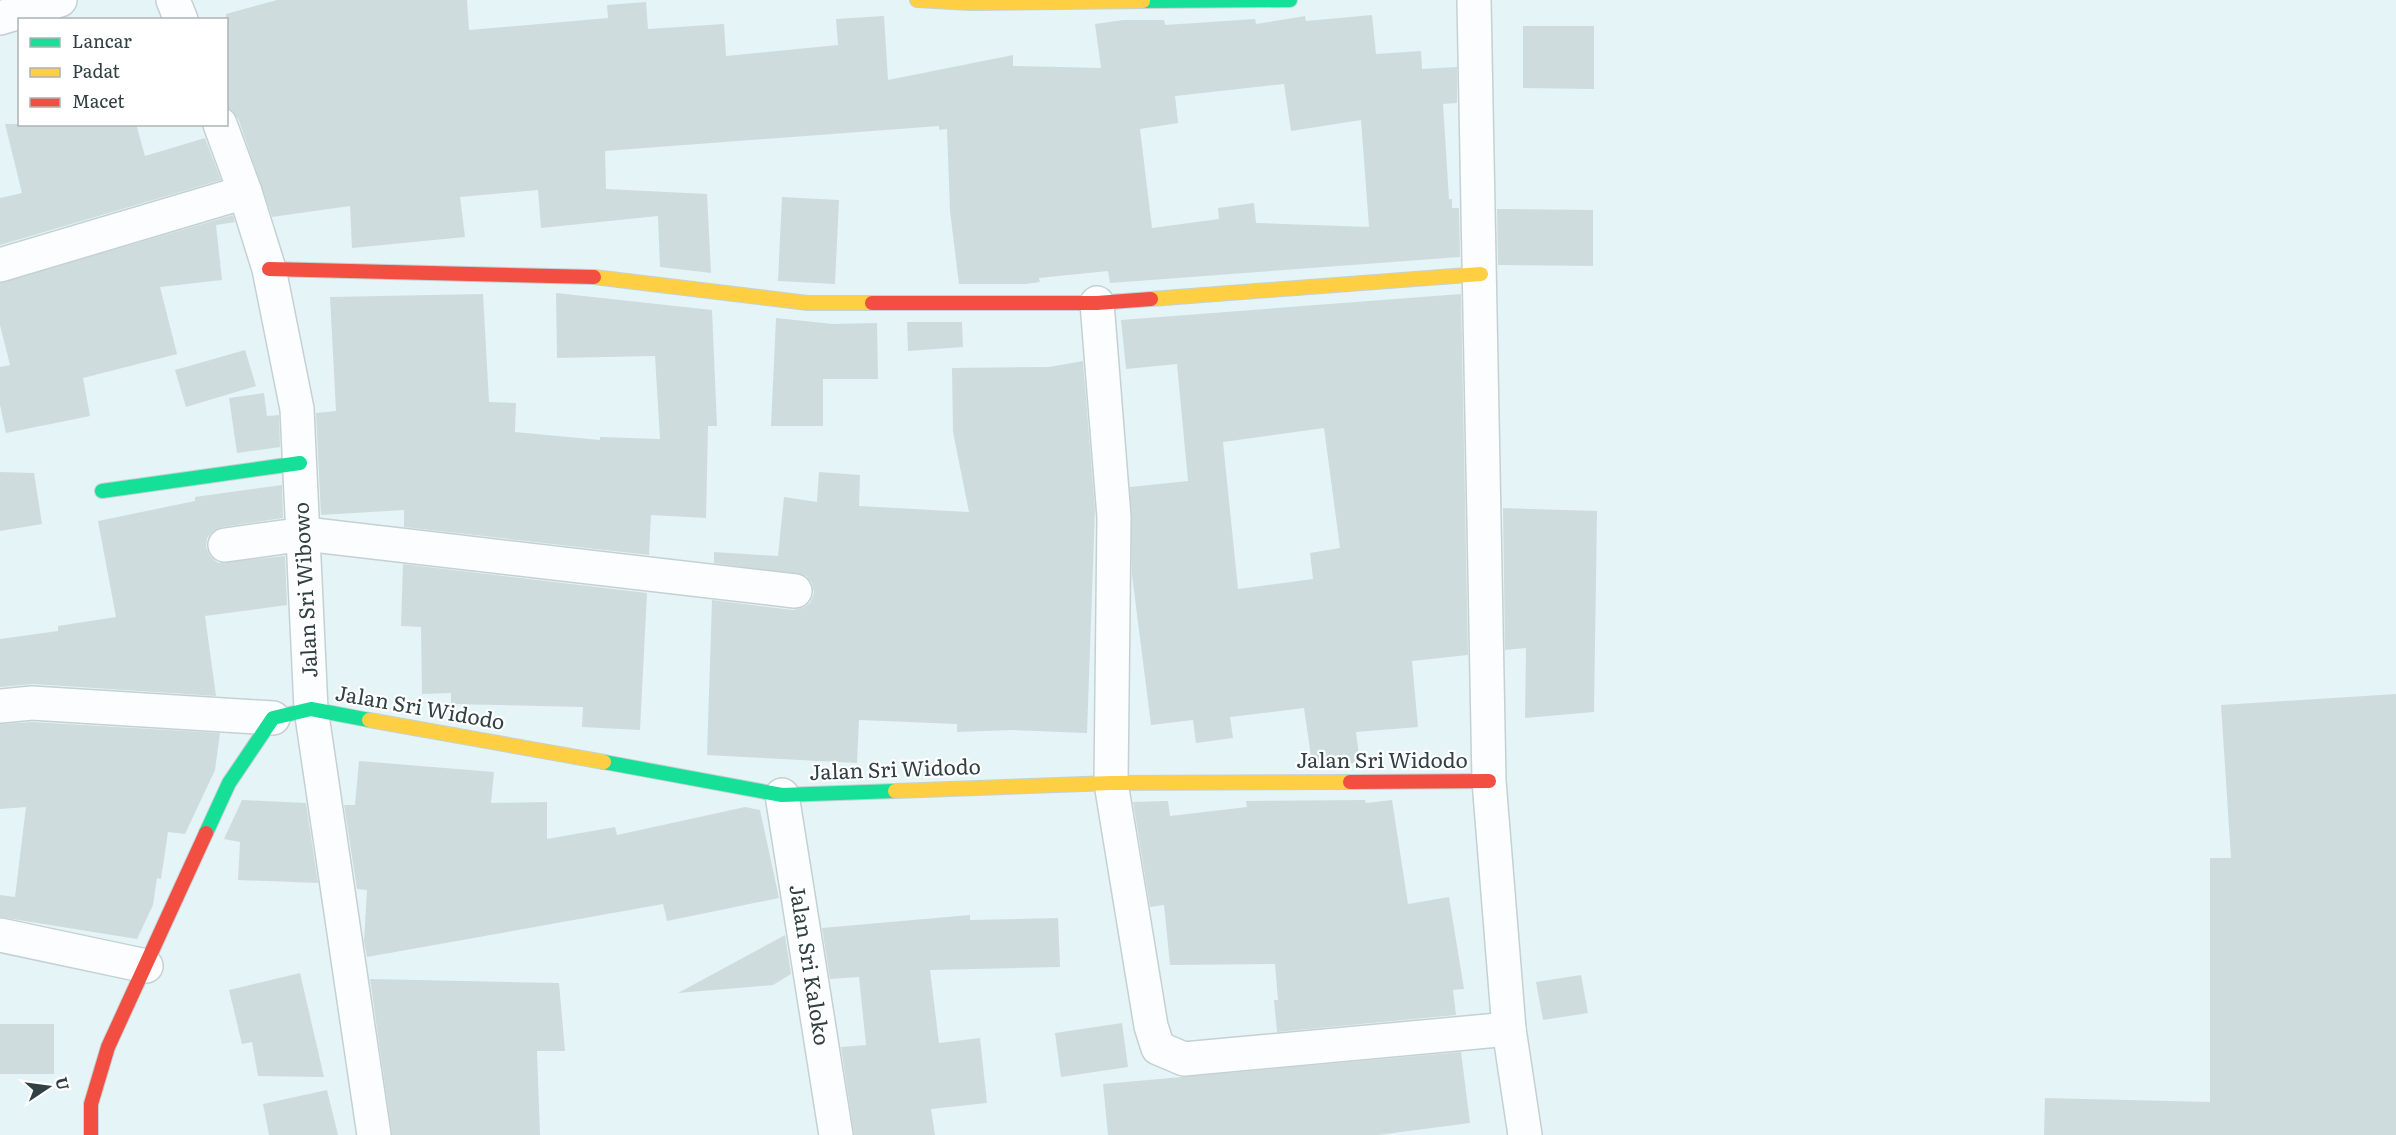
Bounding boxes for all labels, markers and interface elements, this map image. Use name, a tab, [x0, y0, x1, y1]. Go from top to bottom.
legend	[18, 18, 228, 126]
text: Lancar	[72, 27, 132, 54]
text: Padat	[72, 57, 121, 84]
text: Macet	[72, 87, 125, 114]
street label: Jalan Sri Wibowo	[283, 501, 324, 679]
street label: Jalan Sri Widodo	[333, 675, 508, 736]
street label: Jalan Sri Widodo	[1296, 743, 1468, 774]
street label: Jalan Sri Widodo	[809, 749, 981, 786]
street label: Jalan Sri Kaloko	[783, 882, 840, 1047]
north arrow	[18, 1057, 78, 1117]
text: U	[50, 1075, 77, 1093]

